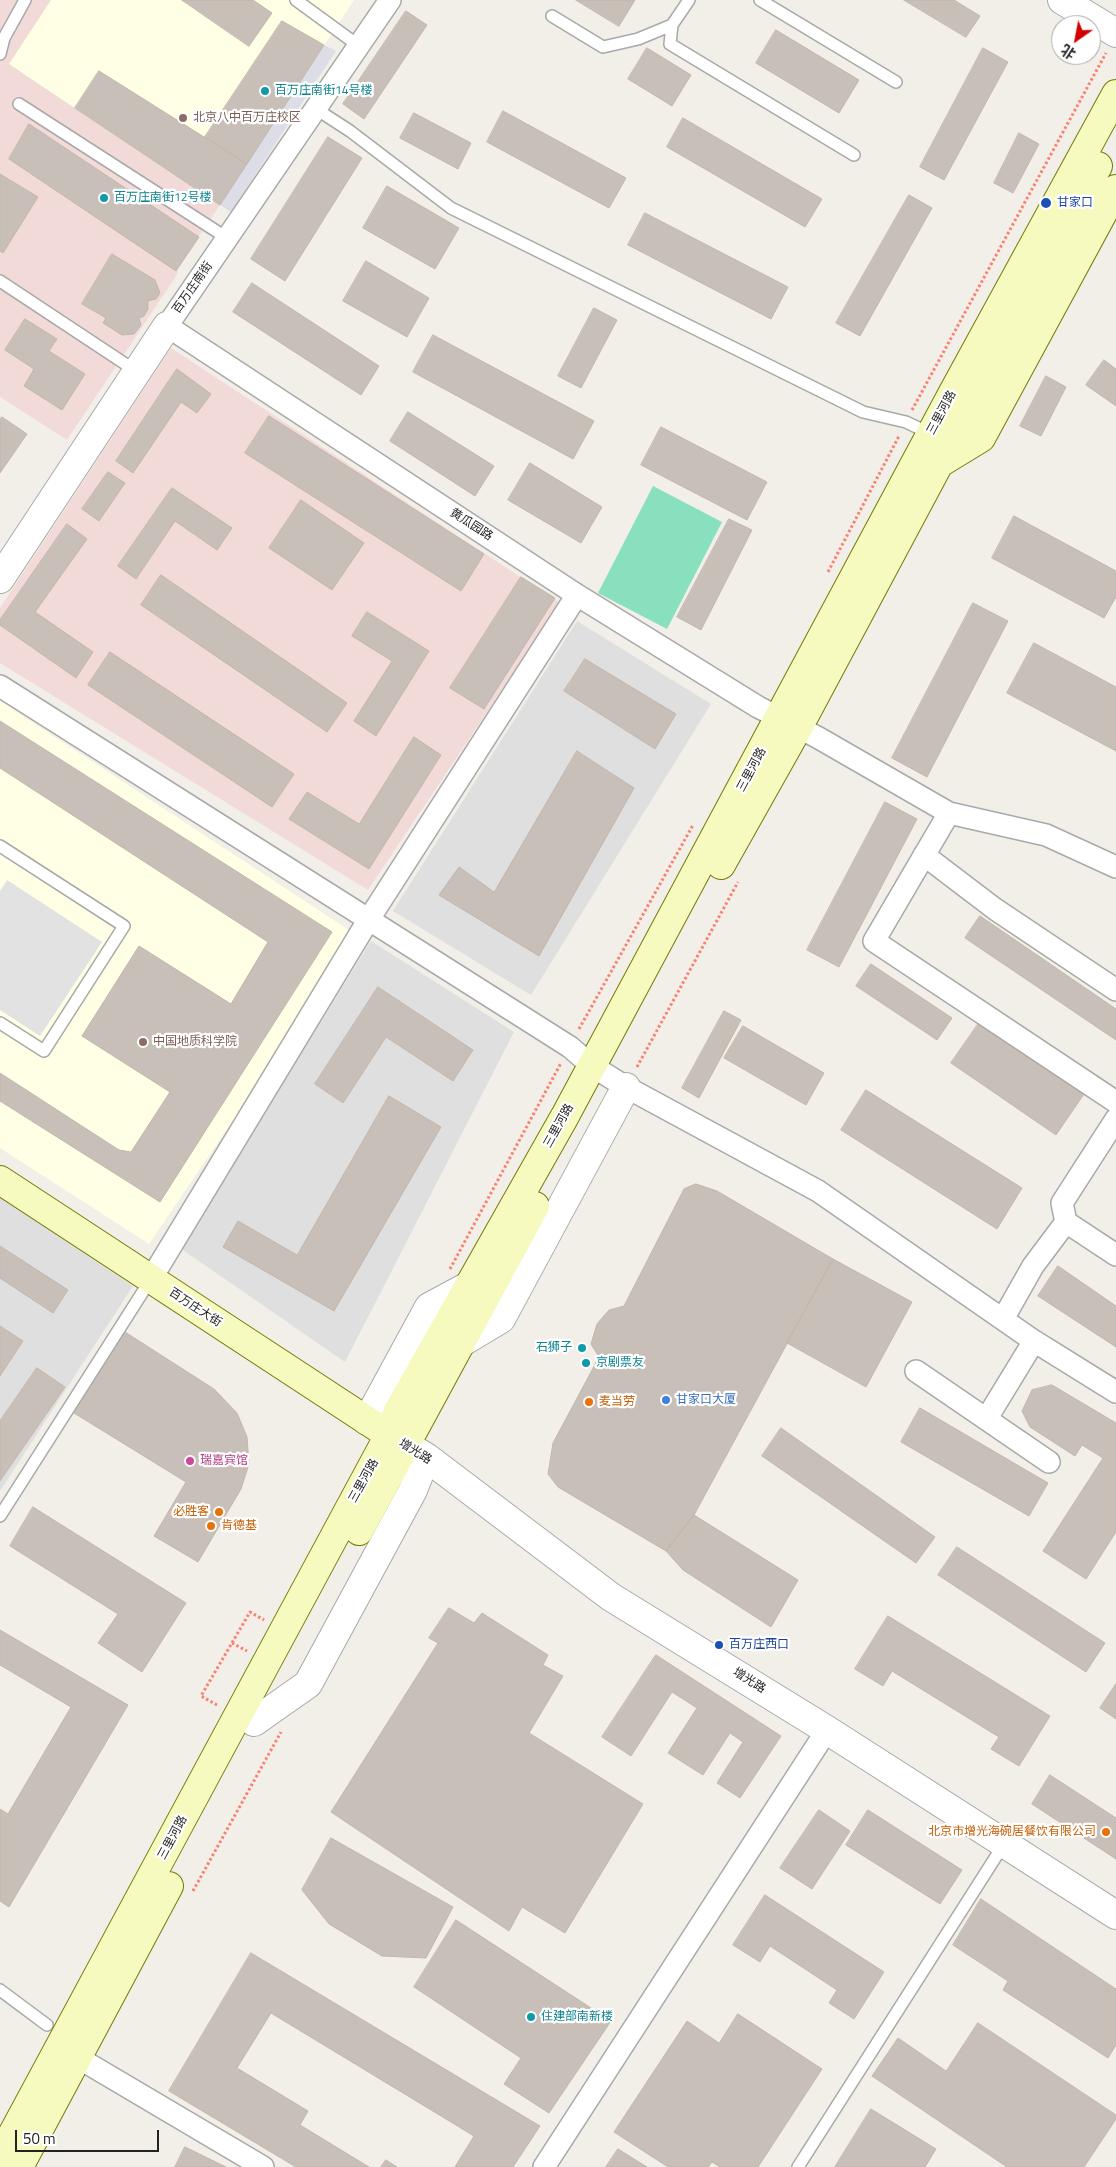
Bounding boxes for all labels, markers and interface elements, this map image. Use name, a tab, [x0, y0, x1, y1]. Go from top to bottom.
north arrow	[1051, 15, 1101, 65]
text: 北	[1057, 40, 1080, 65]
place label: 百万庄南街14号楼	[275, 84, 372, 98]
marker: 百万庄南街14号楼	[259, 85, 271, 97]
place label: 北京八中百万庄校区	[193, 111, 301, 125]
marker: 北京八中百万庄校区	[177, 112, 189, 124]
place label: 百万庄南街12号楼	[114, 191, 211, 205]
marker: 百万庄南街12号楼	[98, 192, 110, 204]
marker: 甘家口	[1039, 196, 1053, 210]
place label: 甘家口	[1057, 196, 1093, 210]
street label: 百万庄南街	[170, 259, 216, 317]
street label: 三里河路	[924, 388, 960, 438]
street label: 黄瓜园路	[447, 506, 495, 544]
street label: 三里河路	[734, 745, 770, 795]
place label: 中国地质科学院	[153, 1035, 237, 1049]
marker: 中国地质科学院	[137, 1036, 149, 1048]
street label: 三里河路	[541, 1102, 577, 1150]
street label: 百万庄大街	[166, 1286, 224, 1330]
place label: 石狮子	[536, 1341, 572, 1355]
marker: 石狮子	[576, 1342, 588, 1354]
place label: 京剧票友	[596, 1356, 644, 1370]
marker: 京剧票友	[580, 1357, 592, 1369]
place label: 甘家口大厦	[676, 1393, 736, 1407]
marker: 甘家口大厦	[660, 1394, 672, 1406]
place label: 麦当劳	[599, 1395, 635, 1409]
marker: 麦当劳	[583, 1396, 595, 1408]
street label: 增光路	[396, 1436, 434, 1468]
place label: 瑞嘉宾馆	[200, 1454, 248, 1468]
marker: 瑞嘉宾馆	[184, 1455, 196, 1467]
street label: 三里河路	[346, 1457, 382, 1505]
place label: 必胜客	[173, 1505, 209, 1519]
marker: 必胜客	[213, 1506, 225, 1518]
place label: 肯德基	[221, 1519, 257, 1533]
marker: 肯德基	[205, 1520, 217, 1532]
place label: 百万庄西口	[729, 1638, 789, 1652]
marker: 百万庄西口	[713, 1639, 725, 1651]
street label: 增光路	[730, 1665, 768, 1697]
street label: 三里河路	[155, 1813, 191, 1863]
place label: 北京市增光海碗居餐饮有限公司	[928, 1825, 1096, 1839]
marker: 北京市增光海碗居餐饮有限公司	[1100, 1826, 1112, 1838]
place label: 住建部南新楼	[541, 2010, 613, 2024]
marker: 住建部南新楼	[525, 2011, 537, 2023]
scale bar	[18, 2120, 161, 2152]
text: 50 m	[23, 2127, 56, 2150]

